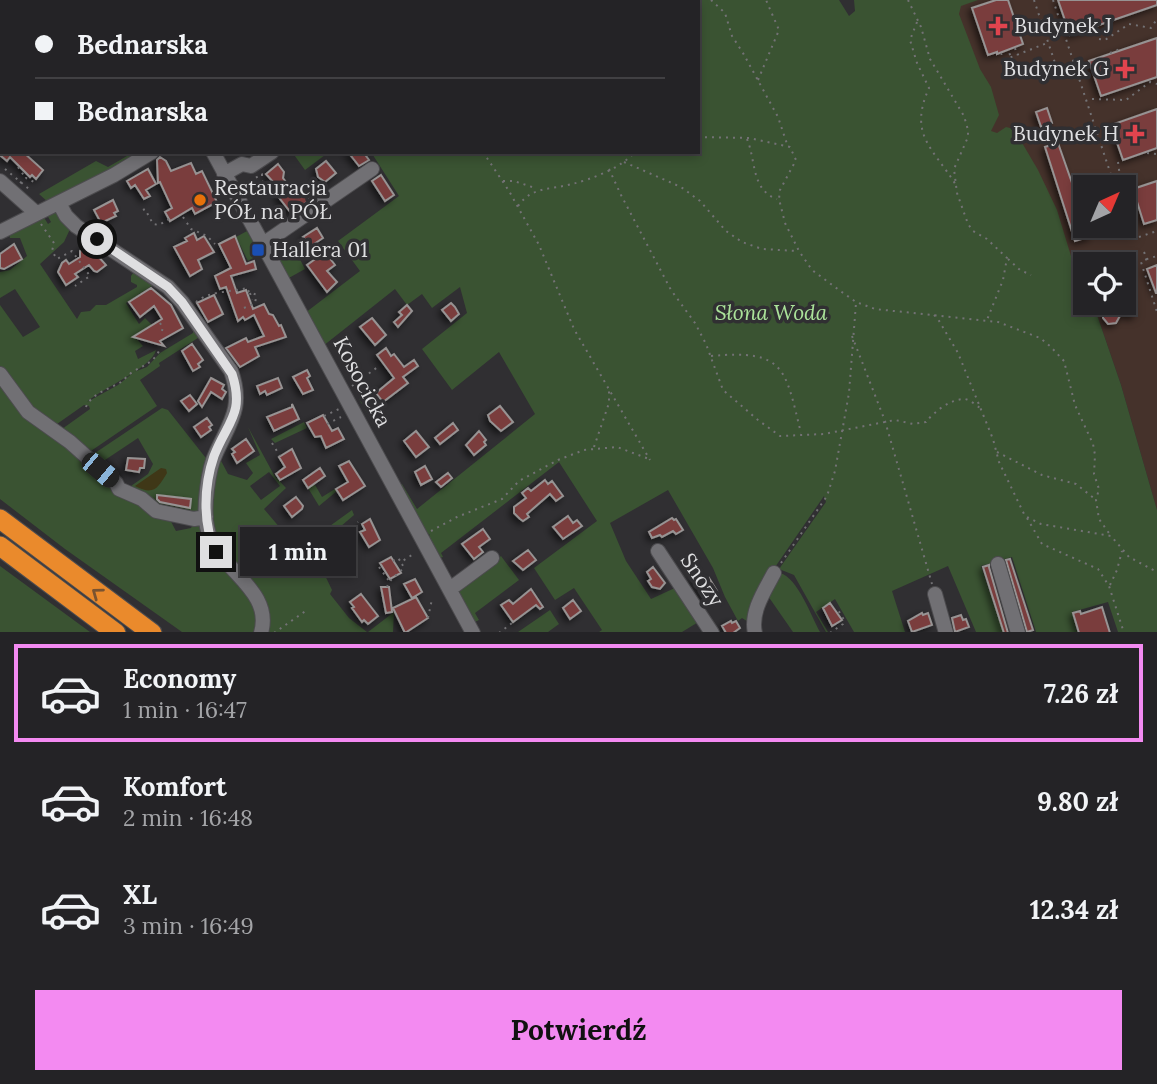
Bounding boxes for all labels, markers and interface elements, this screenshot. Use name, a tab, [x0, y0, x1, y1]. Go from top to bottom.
place label: Budynek J	[1014, 12, 1112, 39]
marker: Budynek J	[988, 16, 1008, 36]
text: Bednarska	[77, 28, 208, 61]
place label: Budynek G	[1003, 55, 1109, 82]
marker: Budynek G	[1115, 59, 1135, 79]
text: Bednarska	[77, 95, 208, 128]
place label: Budynek H	[1013, 120, 1119, 147]
marker: Budynek H	[1125, 124, 1145, 144]
place label: Restauracja PÓŁ na PÓŁ	[214, 174, 331, 225]
north arrow	[1073, 175, 1136, 238]
map controls	[1073, 175, 1136, 315]
marker: Restauracja PÓŁ na PÓŁ	[192, 192, 208, 208]
route start	[81, 223, 113, 255]
place label: Hallera 01	[272, 236, 368, 263]
marker: Hallera 01	[250, 242, 266, 258]
button: locate	[1073, 252, 1136, 315]
park label: Słona Woda	[715, 299, 828, 326]
street label: Kosocicka	[327, 332, 398, 432]
car	[78, 448, 123, 492]
callout: 1 min	[241, 528, 356, 576]
route end	[200, 536, 232, 568]
text: 1 min	[269, 537, 327, 566]
street label: Snozy	[675, 548, 730, 612]
one-way arrow	[92, 589, 105, 601]
icon: car	[39, 662, 102, 725]
text: Economy	[123, 662, 236, 695]
text: 7.26 zł	[1044, 677, 1118, 710]
text: 1 min · 16:47	[123, 695, 247, 724]
icon: car	[39, 770, 102, 833]
text: Komfort	[123, 770, 227, 803]
text: 9.80 zł	[1037, 785, 1118, 818]
text: 2 min · 16:48	[123, 803, 253, 832]
icon: car	[39, 878, 102, 941]
text: XL	[123, 878, 157, 911]
text: 12.34 zł	[1030, 893, 1118, 926]
text: 3 min · 16:49	[123, 911, 254, 940]
button: Potwierdź	[35, 990, 1122, 1070]

